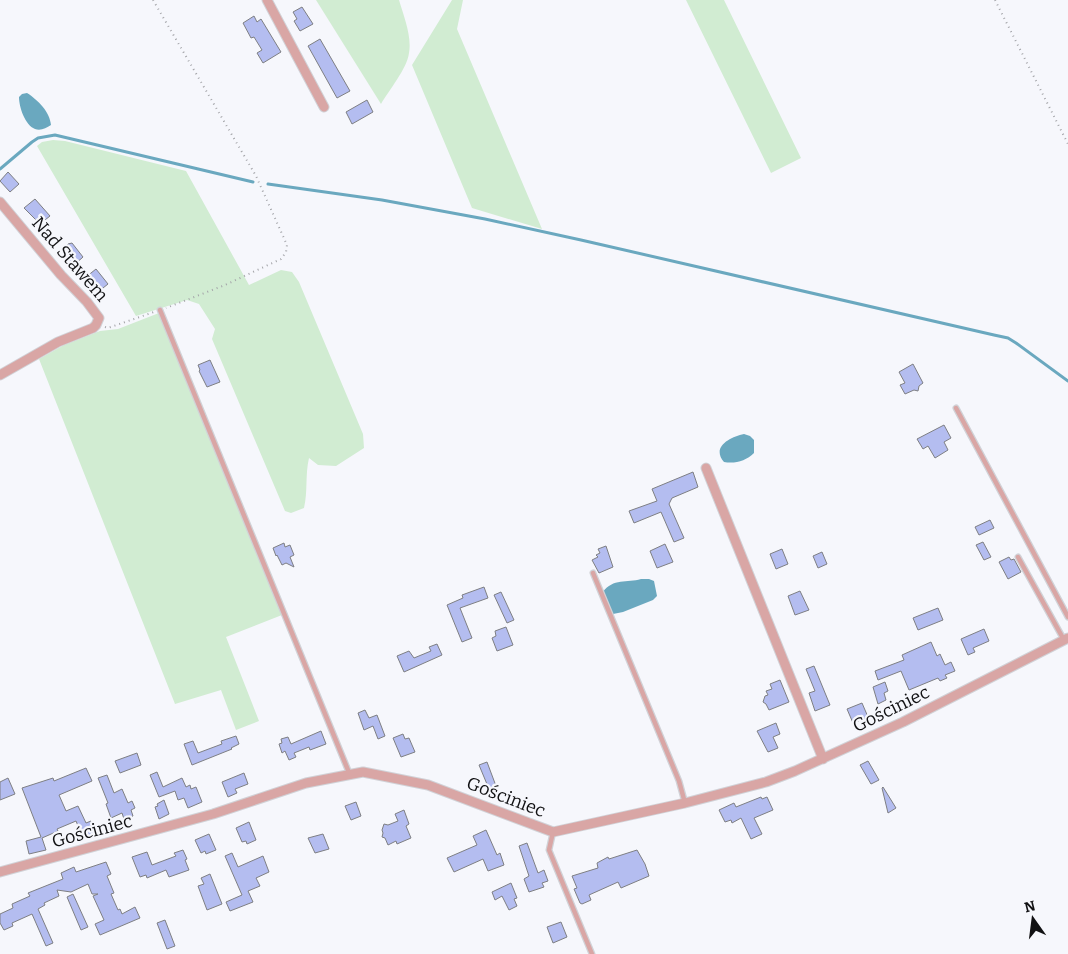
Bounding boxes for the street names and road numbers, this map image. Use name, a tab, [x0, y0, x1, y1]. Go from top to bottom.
street label: Nad Stawem	[27, 212, 113, 306]
street label: Gościniec	[849, 681, 933, 737]
street label: Gościniec	[464, 772, 548, 822]
street label: Gościniec	[49, 810, 135, 852]

